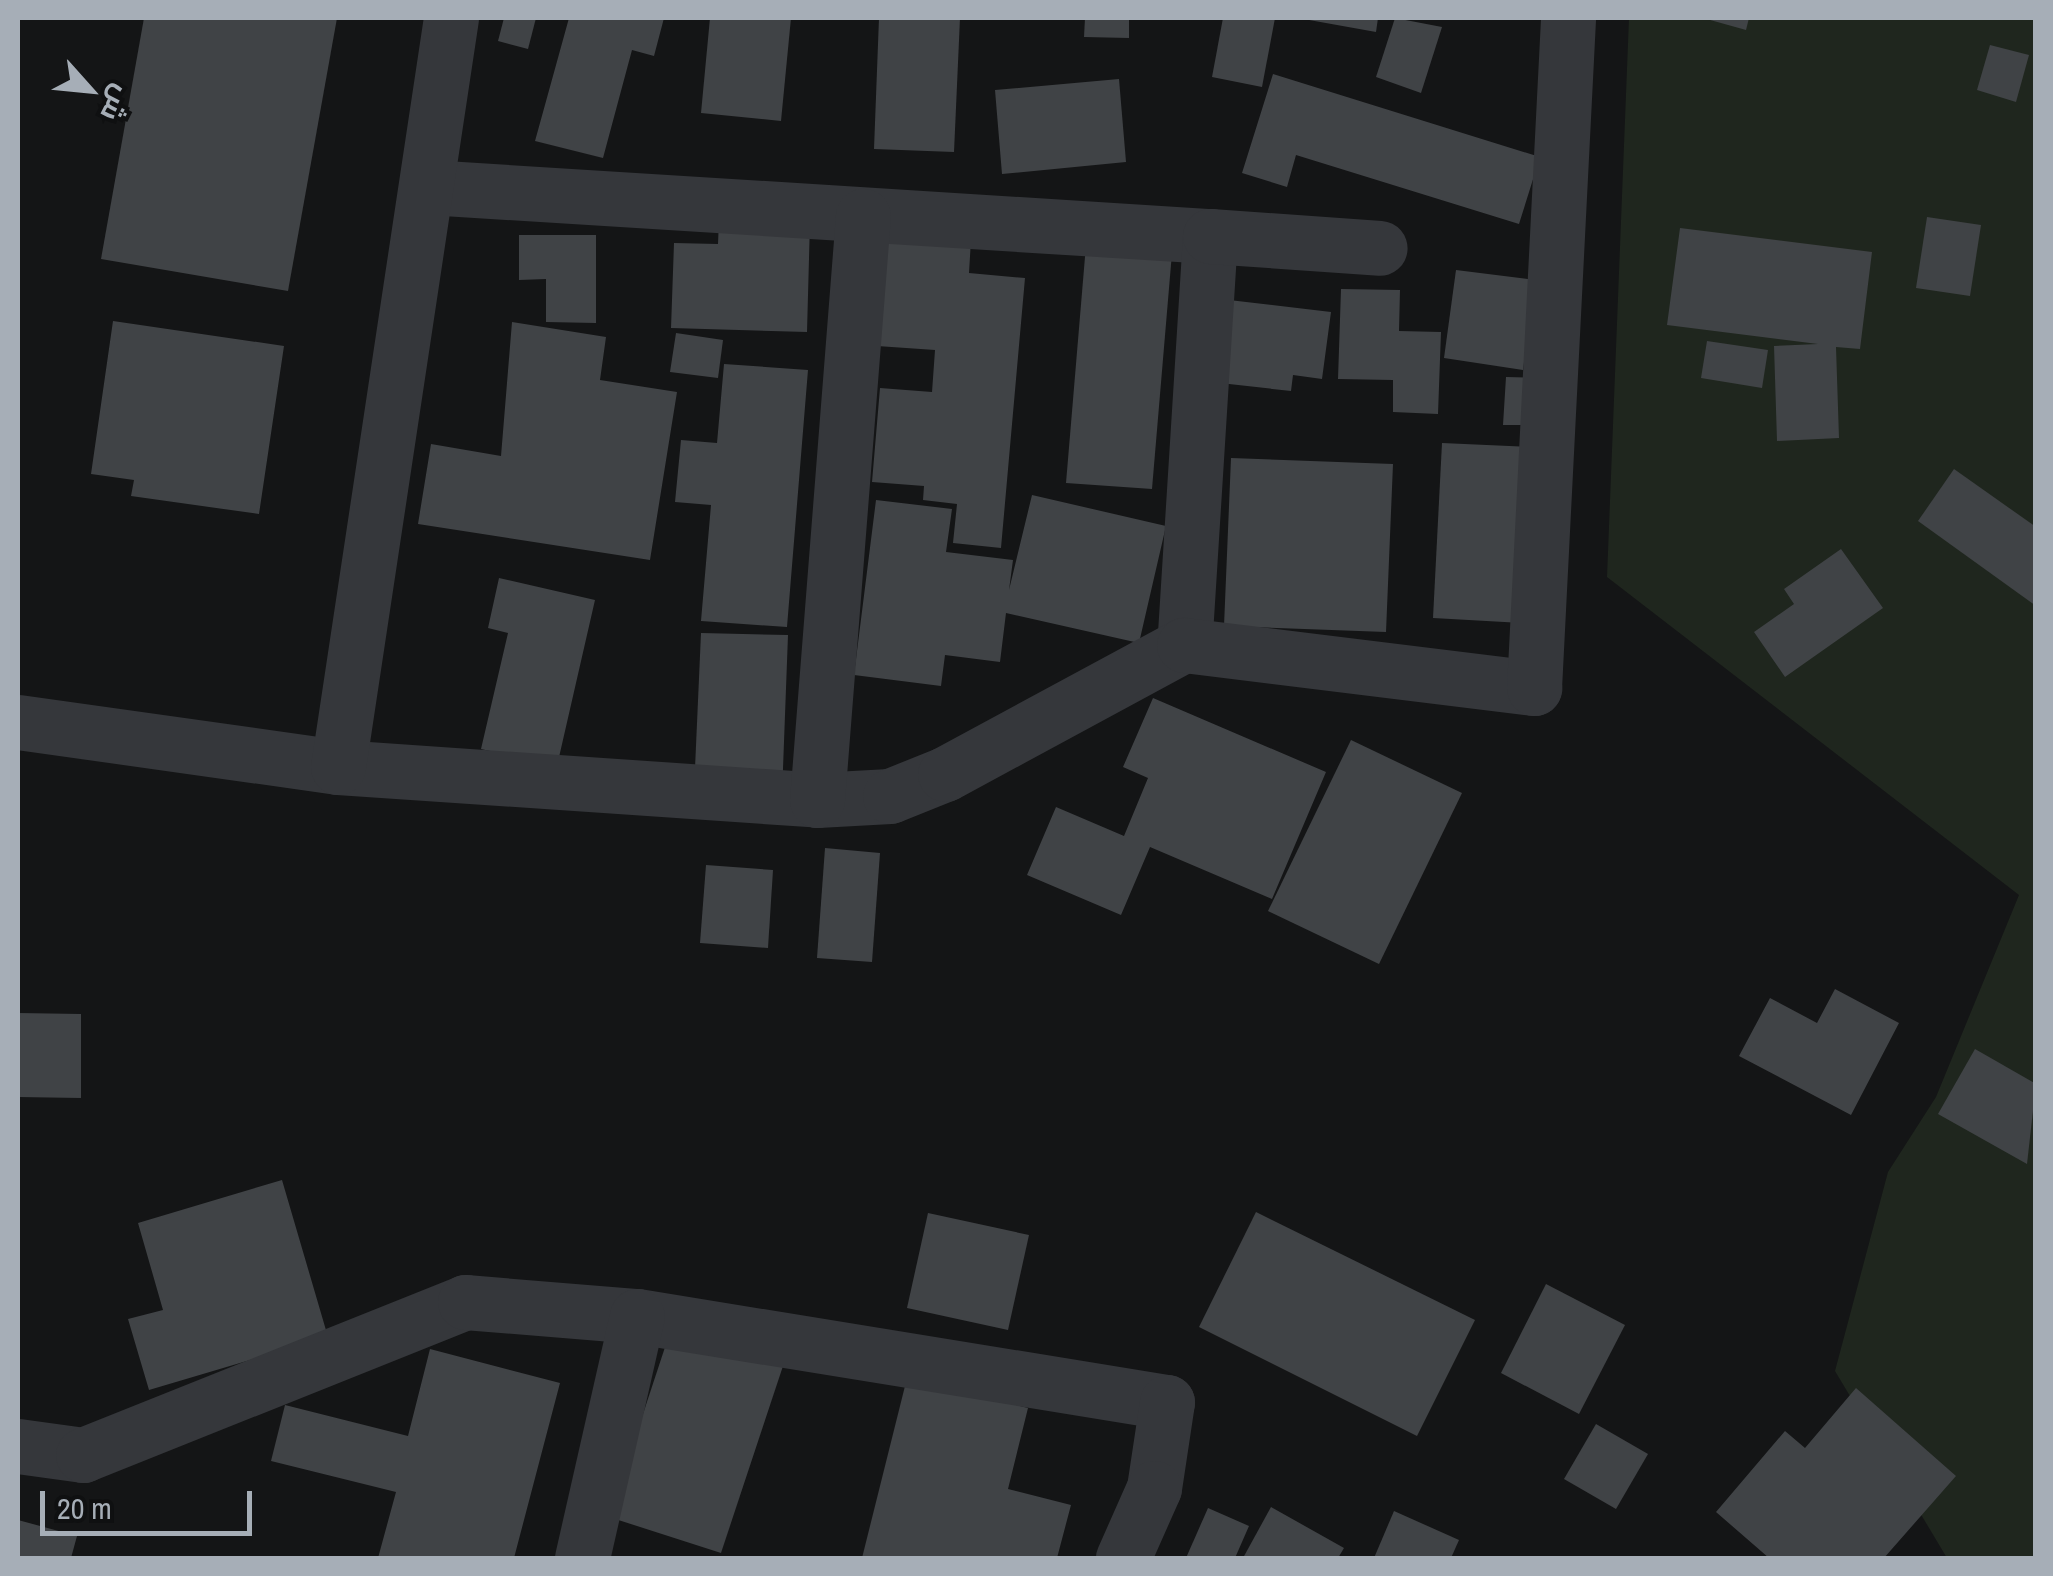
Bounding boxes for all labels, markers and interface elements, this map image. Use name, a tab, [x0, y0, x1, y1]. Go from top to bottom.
north arrow	[40, 40, 140, 140]
text: ش	[92, 79, 142, 128]
scale bar	[45, 1471, 258, 1533]
text: 20 m	[57, 1488, 112, 1528]

